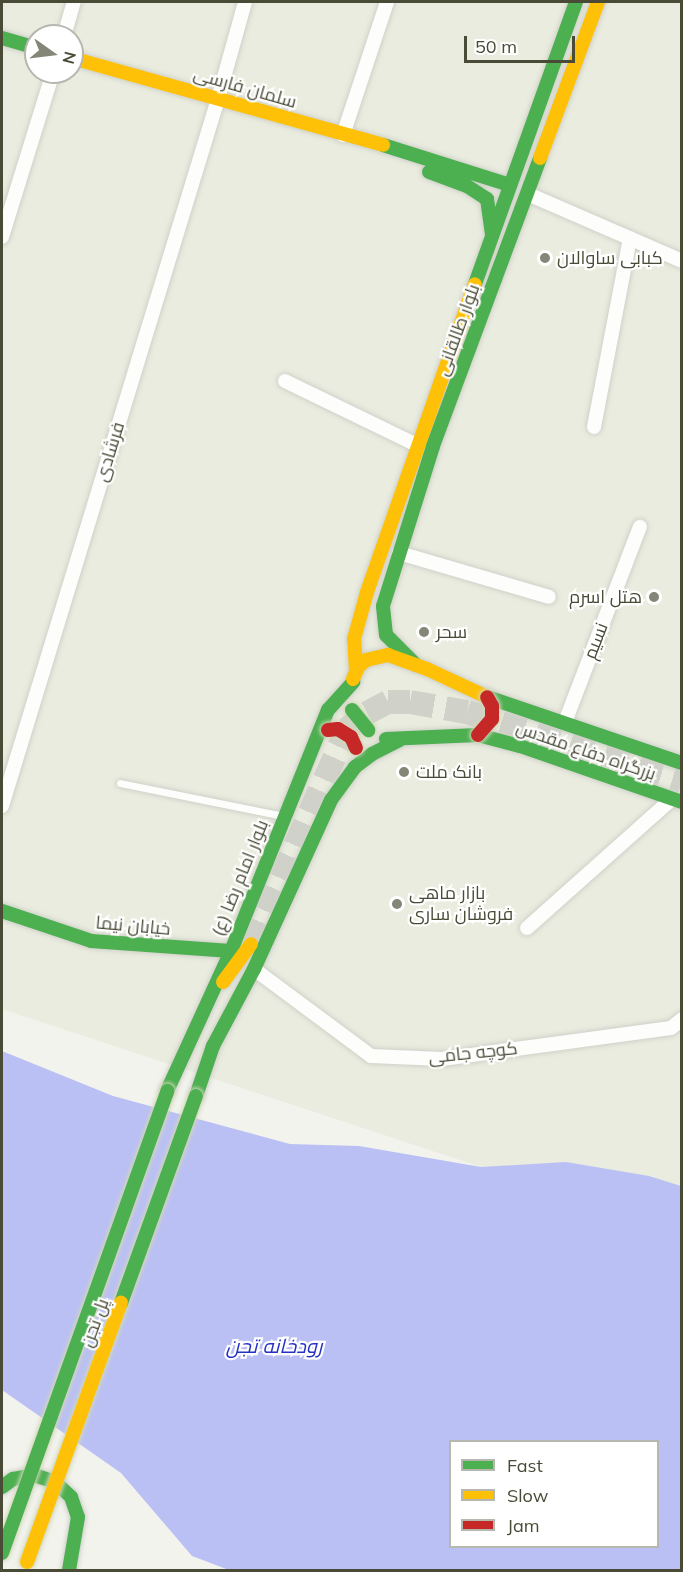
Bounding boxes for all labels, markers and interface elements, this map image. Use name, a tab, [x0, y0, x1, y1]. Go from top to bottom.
north arrow	[24, 24, 84, 84]
scale bar	[467, 24, 578, 62]
text: 50 m	[475, 35, 517, 58]
text: N	[58, 50, 81, 66]
street label: سلمان فارسی	[191, 63, 299, 113]
place label: کبابی ساوالان	[557, 247, 663, 269]
marker: کبابی ساوالان	[538, 251, 552, 265]
street label: بلوار طالقانی	[431, 281, 485, 379]
street label: فرشادی	[91, 420, 129, 484]
place label: هتل اسرم	[569, 586, 642, 608]
marker: هتل اسرم	[647, 590, 661, 604]
street label: نسیم	[579, 620, 613, 662]
place label: سحر	[436, 621, 467, 643]
marker: سحر	[417, 625, 431, 639]
street label: بزرگراه دفاع مقدس	[513, 717, 659, 785]
place label: بانک ملت	[416, 761, 482, 783]
marker: بانک ملت	[397, 765, 411, 779]
street label: بلوار امام رضا (ع)	[207, 817, 273, 939]
place label: بازار ماهی فروشان ساری	[409, 883, 513, 926]
marker: بازار ماهی فروشان ساری	[390, 897, 404, 911]
street label: خیابان نیما	[95, 912, 171, 940]
street label: کوچه جامی	[427, 1038, 519, 1068]
street label: پل تجن	[76, 1296, 114, 1350]
water label: رودخانه تجن	[226, 1333, 322, 1357]
legend	[449, 1440, 659, 1548]
text: Fast	[507, 1454, 543, 1477]
text: Slow	[507, 1484, 548, 1507]
text: Jam	[507, 1514, 540, 1537]

